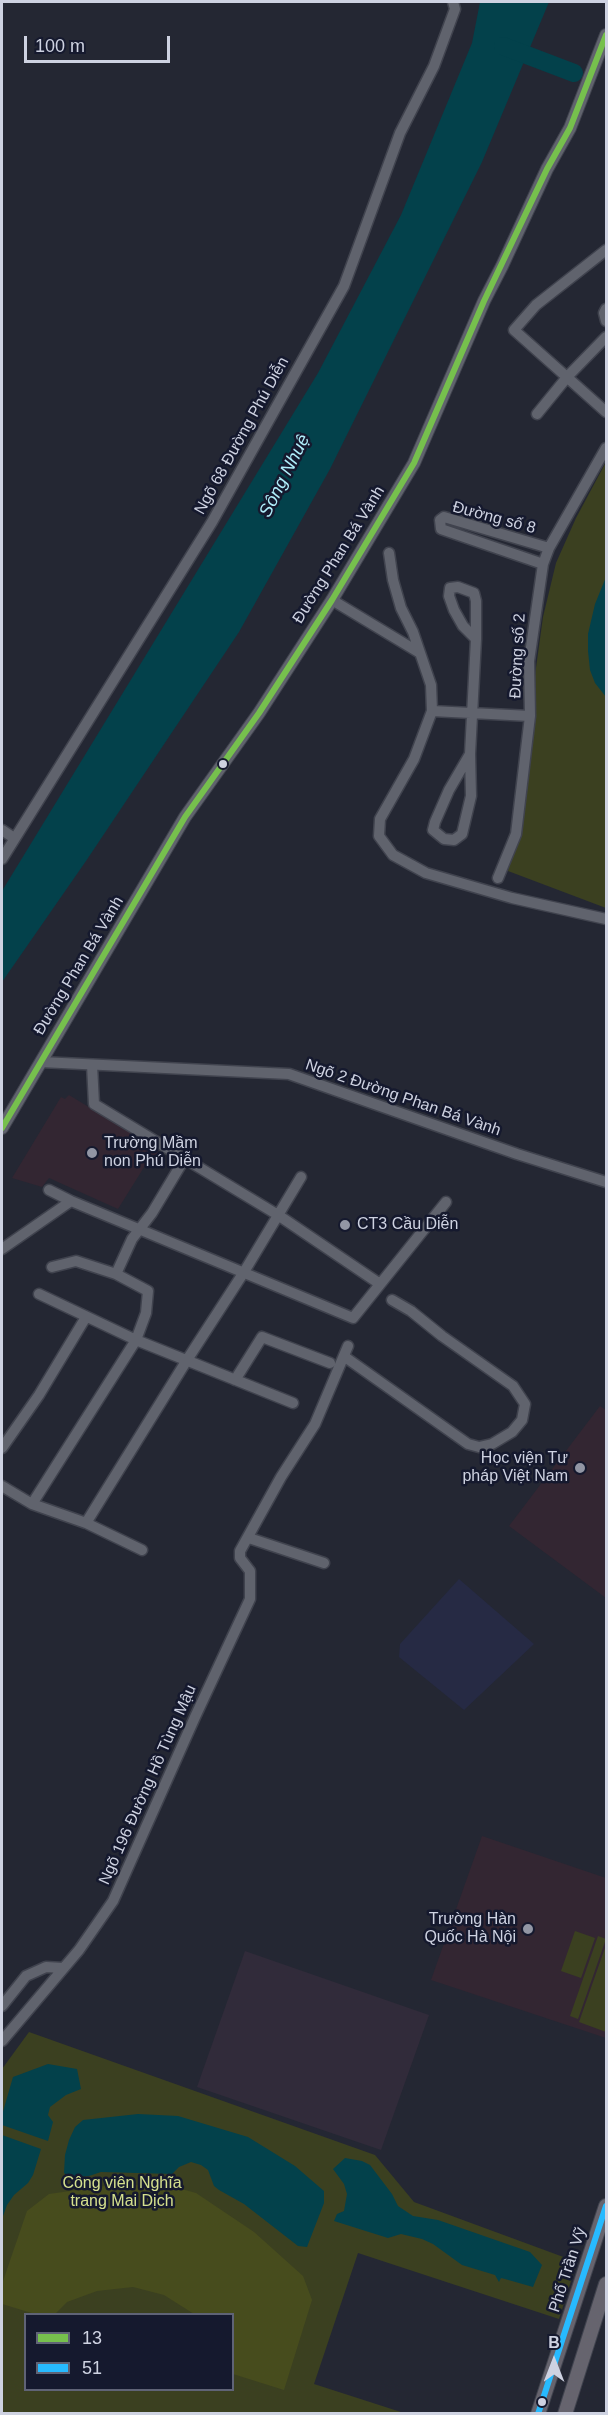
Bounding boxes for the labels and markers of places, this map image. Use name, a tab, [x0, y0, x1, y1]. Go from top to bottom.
unlabelled marker	[217, 758, 229, 770]
place label: Trường Mầm non Phú Diễn	[104, 1134, 201, 1172]
marker: Trường Mầm non Phú Diễn	[85, 1146, 99, 1160]
place label: CT3 Cầu Diễn	[357, 1215, 458, 1235]
marker: CT3 Cầu Diễn	[338, 1218, 352, 1232]
place label: Học viện Tư pháp Việt Nam	[462, 1449, 568, 1487]
marker: Học viện Tư pháp Việt Nam	[573, 1461, 587, 1475]
place label: Trường Hàn Quốc Hà Nội	[424, 1910, 516, 1948]
marker: Trường Hàn Quốc Hà Nội	[521, 1922, 535, 1936]
unlabelled marker	[536, 2396, 548, 2408]

